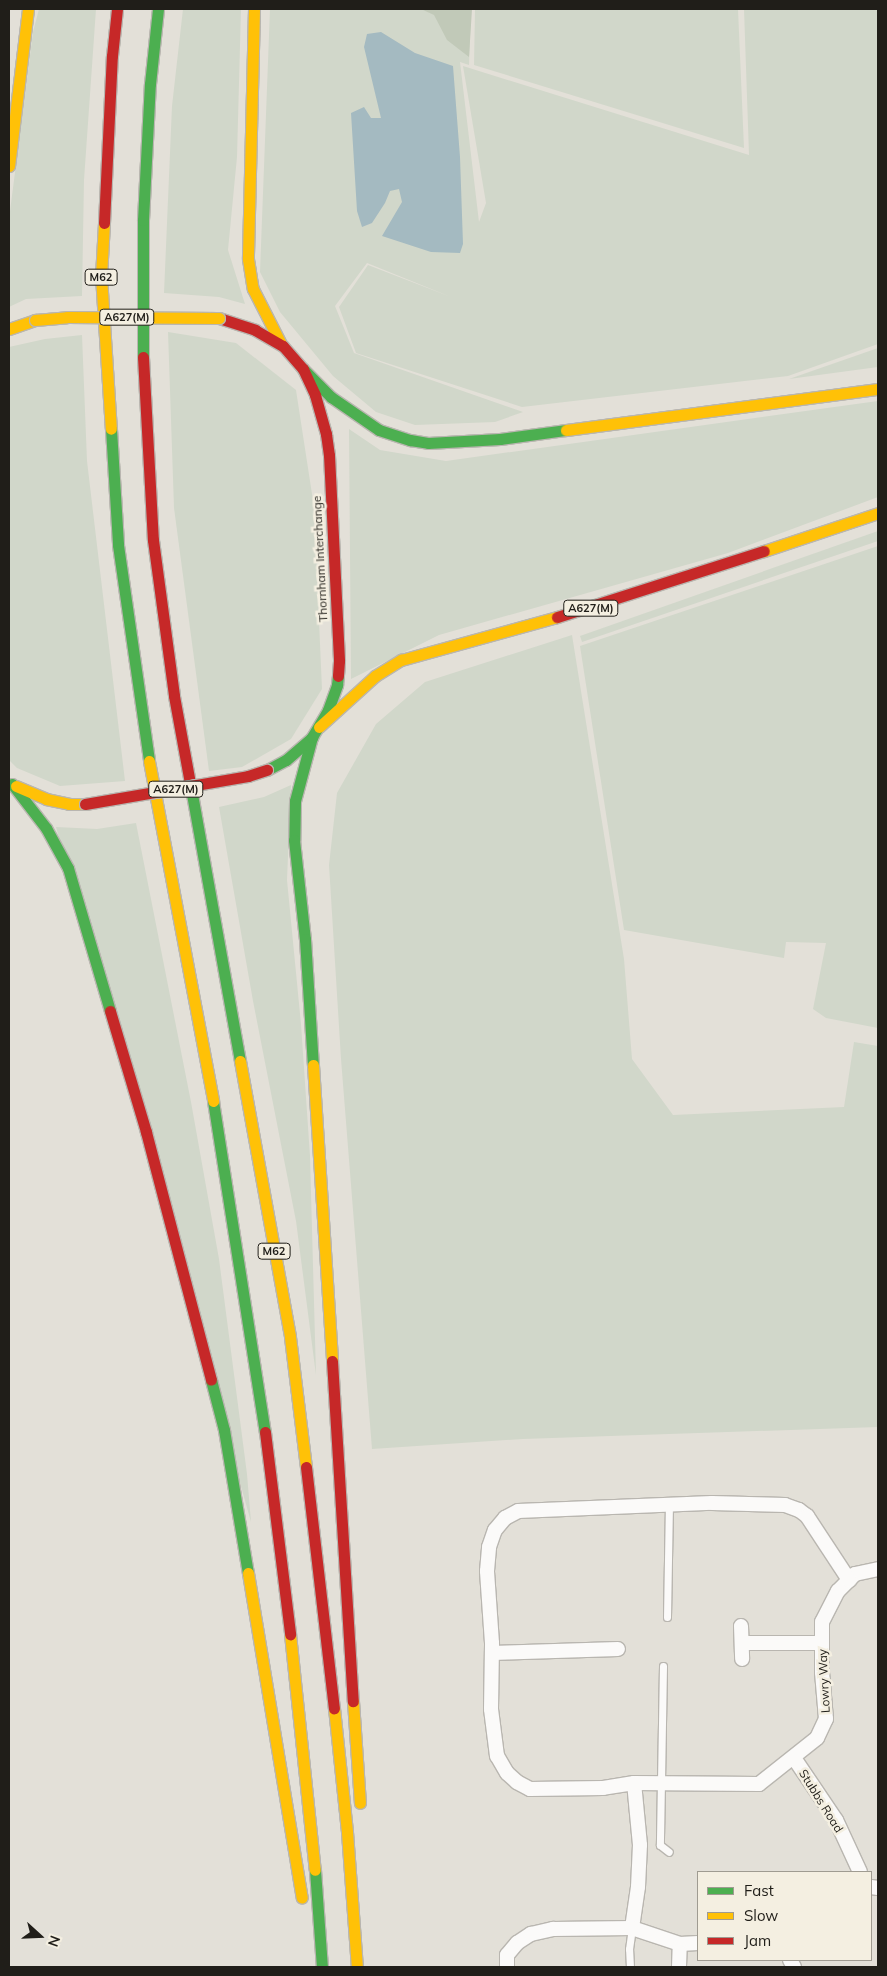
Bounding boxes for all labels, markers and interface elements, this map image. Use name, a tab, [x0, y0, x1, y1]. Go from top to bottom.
road number: M62	[84, 268, 118, 286]
road number: A627(M)	[98, 308, 156, 326]
street label: Thornham Interchange	[310, 495, 330, 623]
road number: A627(M)	[562, 600, 620, 616]
road number: A627(M)	[147, 781, 205, 798]
road number: M62	[256, 1242, 292, 1260]
street label: Lowry Way	[815, 1649, 833, 1713]
street label: Stubbs Road	[796, 1767, 846, 1835]
legend	[697, 1871, 872, 1961]
text: Fast	[744, 1881, 774, 1900]
text: Slow	[744, 1906, 778, 1925]
north arrow	[15, 1911, 65, 1961]
text: Jam	[744, 1931, 771, 1950]
text: N	[44, 1933, 64, 1949]

